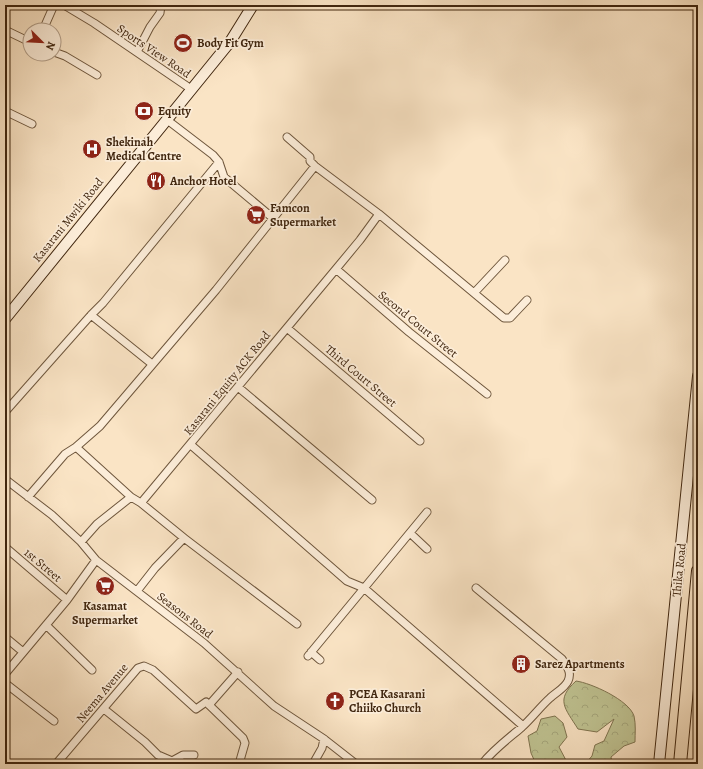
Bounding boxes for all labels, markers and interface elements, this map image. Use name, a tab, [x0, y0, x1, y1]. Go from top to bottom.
street label: Sports View Road	[114, 20, 195, 82]
north arrow	[22, 22, 62, 62]
sports icon: Body Fit Gym	[172, 32, 194, 54]
place label: Body Fit Gym	[197, 35, 264, 51]
text: N	[42, 39, 59, 53]
bank icon: Equity	[133, 100, 155, 122]
place label: Equity	[158, 103, 191, 119]
place label: Shekinah Medical Centre	[106, 134, 182, 164]
hospital icon: Shekinah Medical Centre	[81, 138, 103, 160]
restaurant icon: Anchor Hotel	[145, 170, 167, 192]
place label: Anchor Hotel	[169, 173, 237, 189]
street label: Kasarani Mwiki Road	[29, 174, 107, 266]
place label: Famcon Supermarket	[270, 200, 336, 230]
supermarket icon: Famcon Supermarket	[245, 204, 267, 226]
street label: Second Court Street	[375, 287, 461, 361]
street label: Kasarani Equity ACK Road	[180, 327, 274, 438]
street label: Third Court Street	[322, 341, 400, 411]
street label: Thika Road	[668, 542, 690, 598]
street label: 1st Street	[21, 544, 65, 586]
supermarket icon: Kasamat Supermarket	[94, 575, 116, 597]
street label: Seasons Road	[154, 588, 217, 642]
place label: Kasamat Supermarket	[72, 598, 138, 628]
building icon: Sarez Apartments	[510, 653, 532, 675]
place label: Sarez Apartments	[535, 656, 625, 672]
street label: Neema Avenue	[72, 660, 132, 726]
place label: PCEA Kasarani Chiiko Church	[349, 686, 426, 716]
church icon: PCEA Kasarani Chiiko Church	[324, 690, 346, 712]

